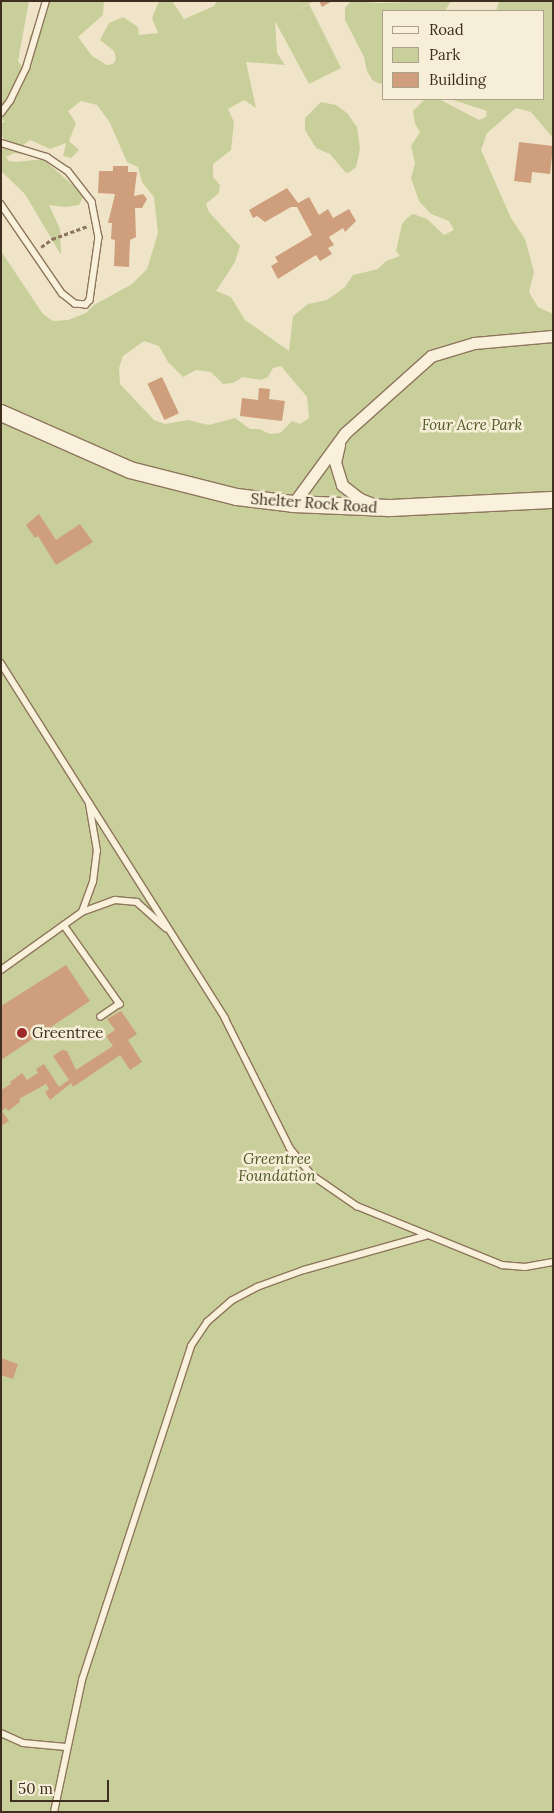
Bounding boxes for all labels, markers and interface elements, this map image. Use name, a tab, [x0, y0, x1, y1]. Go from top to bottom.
legend	[382, 10, 544, 100]
text: Road	[429, 20, 464, 39]
text: Park	[429, 45, 460, 64]
text: Building	[429, 70, 486, 89]
park label: Four Acre Park	[422, 416, 522, 434]
street label: Shelter Rock Road	[250, 490, 378, 516]
place label: Greentree	[32, 1024, 103, 1042]
marker: Greentree	[16, 1027, 28, 1039]
park label: Greentree Foundation	[238, 1149, 316, 1184]
scale bar	[12, 1770, 111, 1802]
text: 50 m	[18, 1779, 53, 1798]

